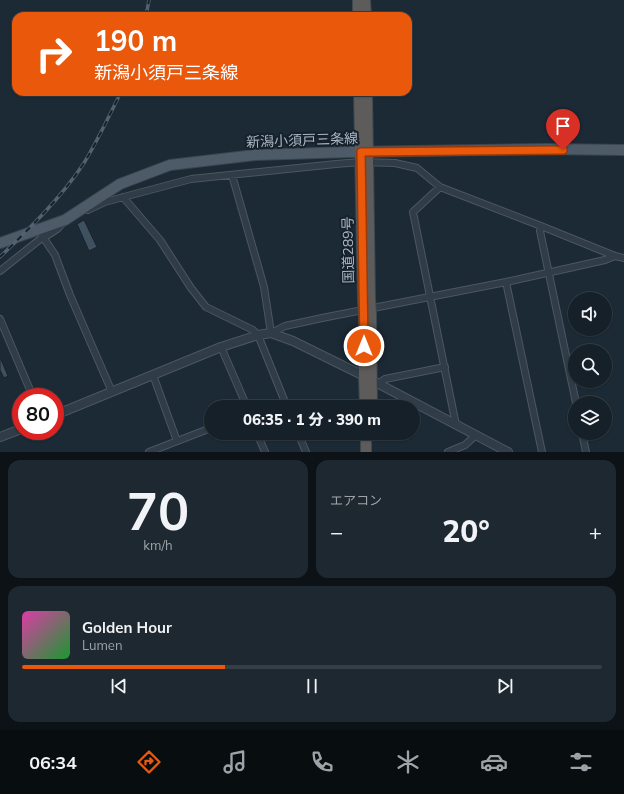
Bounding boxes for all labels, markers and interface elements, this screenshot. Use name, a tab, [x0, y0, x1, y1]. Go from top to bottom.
text: 190 m	[94, 23, 177, 58]
icon: right	[28, 28, 80, 80]
text: 新潟小須戸三条線	[94, 61, 238, 84]
pin	[546, 109, 580, 150]
icon: arrive	[552, 115, 574, 137]
street label: 新潟小須戸三条線	[246, 129, 358, 151]
street label: 国道289号	[338, 216, 358, 284]
map controls	[568, 292, 612, 440]
button: sound	[568, 292, 612, 336]
position arrow	[343, 325, 385, 367]
button: search	[568, 344, 612, 388]
speed limit sign: 80	[12, 388, 64, 440]
button: layers	[568, 396, 612, 440]
text: 06:35 · 1 分 · 390 m	[243, 410, 381, 429]
text: 70	[127, 478, 189, 543]
text: エアコン	[330, 492, 382, 508]
text: 20°	[442, 512, 490, 550]
text: −	[330, 518, 343, 546]
text: +	[589, 518, 602, 546]
text: km/h	[143, 537, 173, 553]
text: Golden Hour	[82, 618, 172, 637]
text: Lumen	[82, 637, 123, 653]
icon: previous	[108, 675, 130, 697]
icon: pause	[301, 675, 323, 697]
icon: next	[494, 675, 516, 697]
icon: directions	[135, 748, 163, 776]
icon: music	[221, 748, 249, 776]
icon: phone	[308, 748, 336, 776]
icon: climate	[394, 748, 422, 776]
icon: car	[480, 748, 508, 776]
icon: filters	[567, 748, 595, 776]
text: 06:34	[29, 751, 77, 774]

